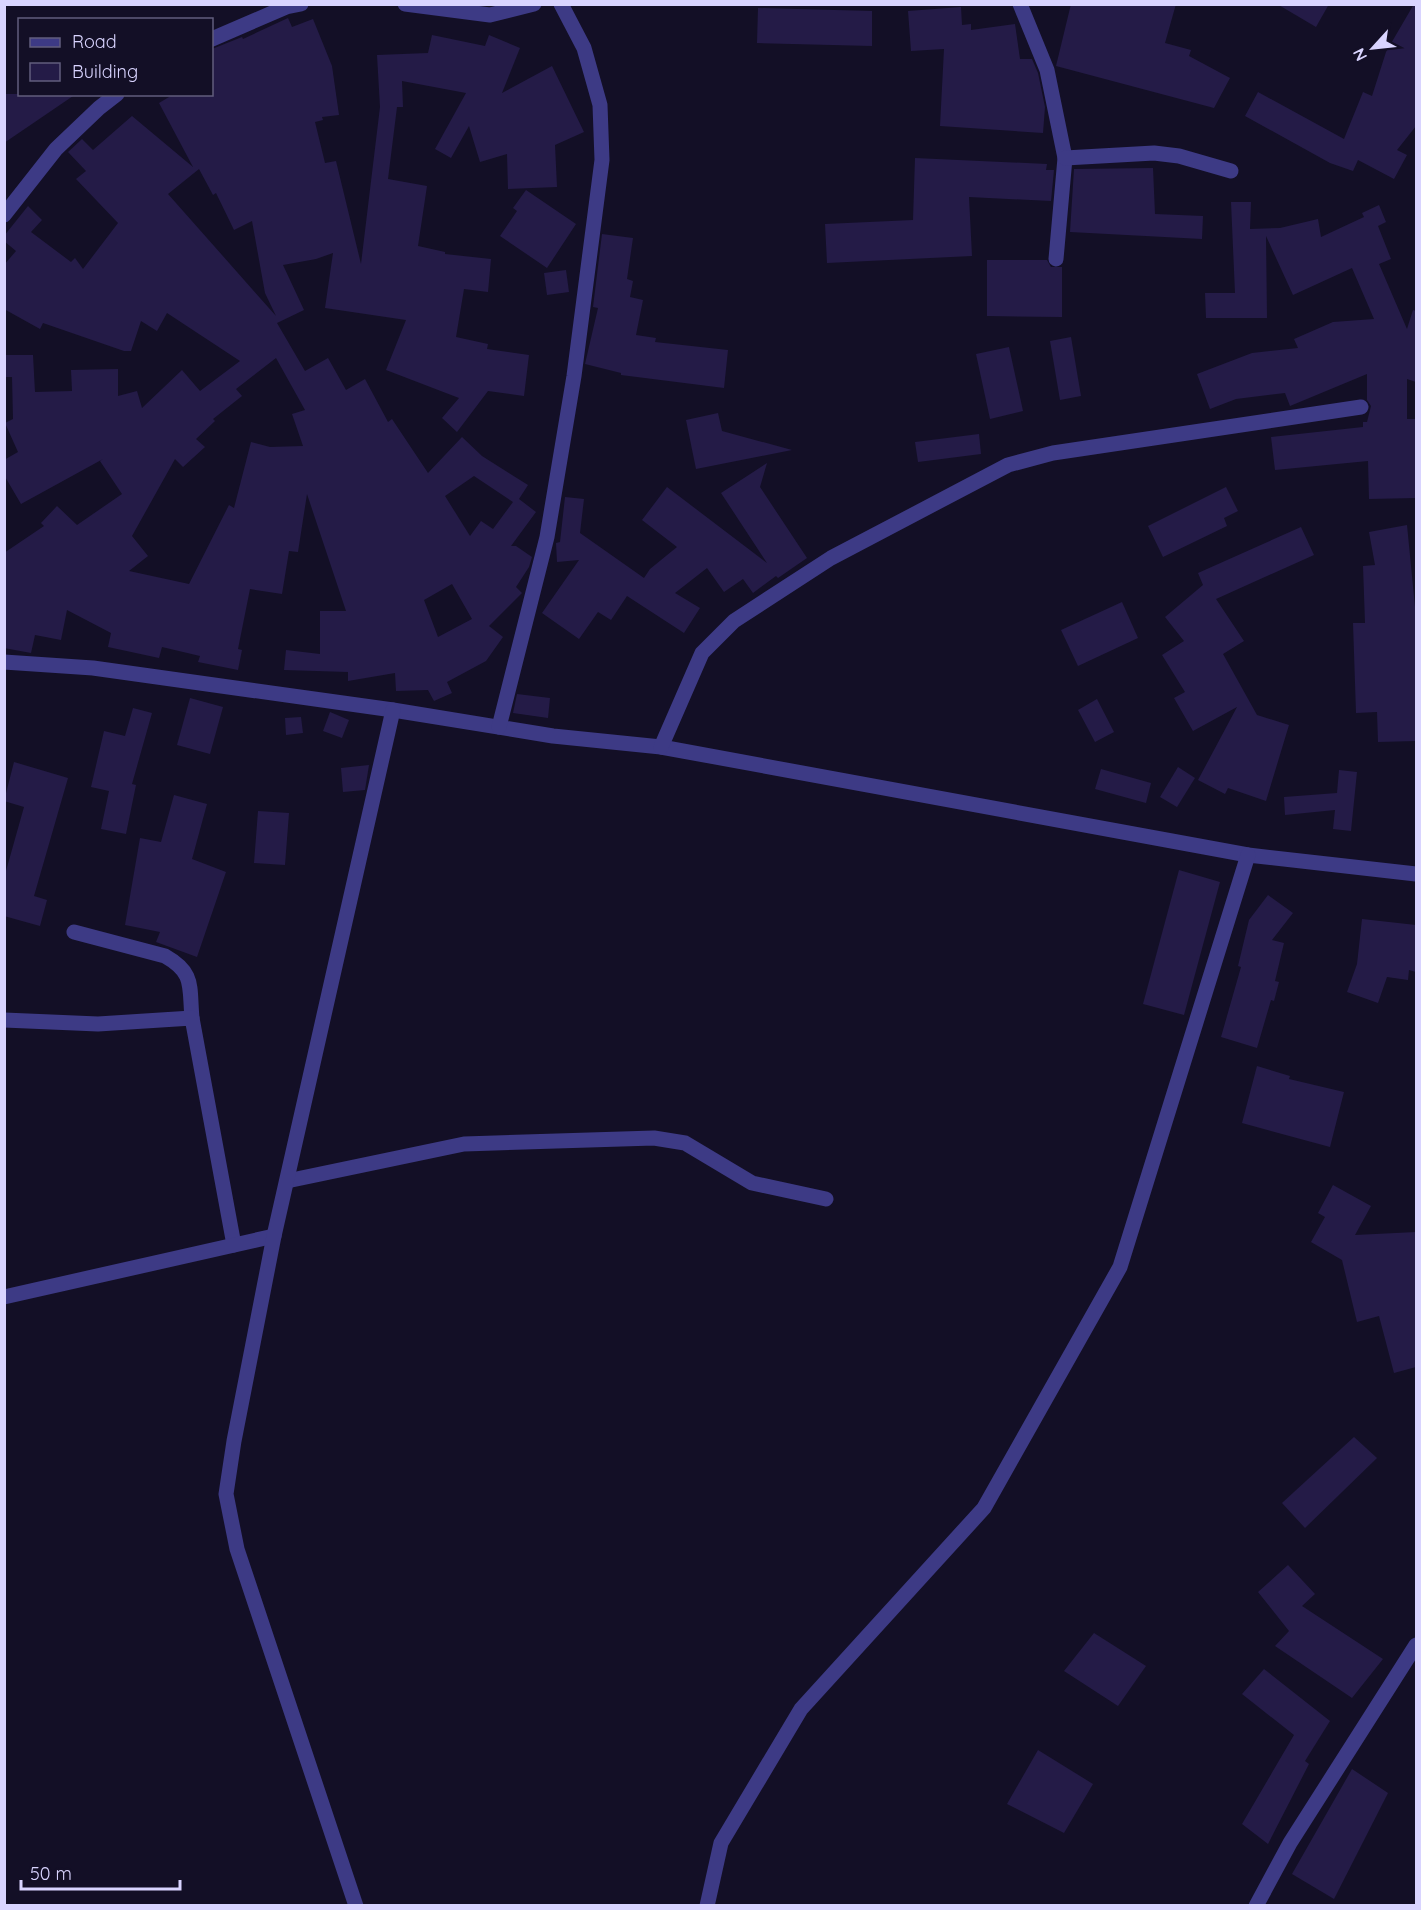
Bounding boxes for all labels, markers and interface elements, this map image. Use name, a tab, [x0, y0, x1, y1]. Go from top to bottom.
legend	[18, 18, 213, 96]
north arrow	[1343, 18, 1403, 78]
text: Road	[72, 30, 117, 53]
text: N	[1348, 45, 1371, 65]
text: Building	[72, 60, 138, 83]
scale bar	[21, 1853, 180, 1891]
text: 50 m	[30, 1862, 72, 1885]

